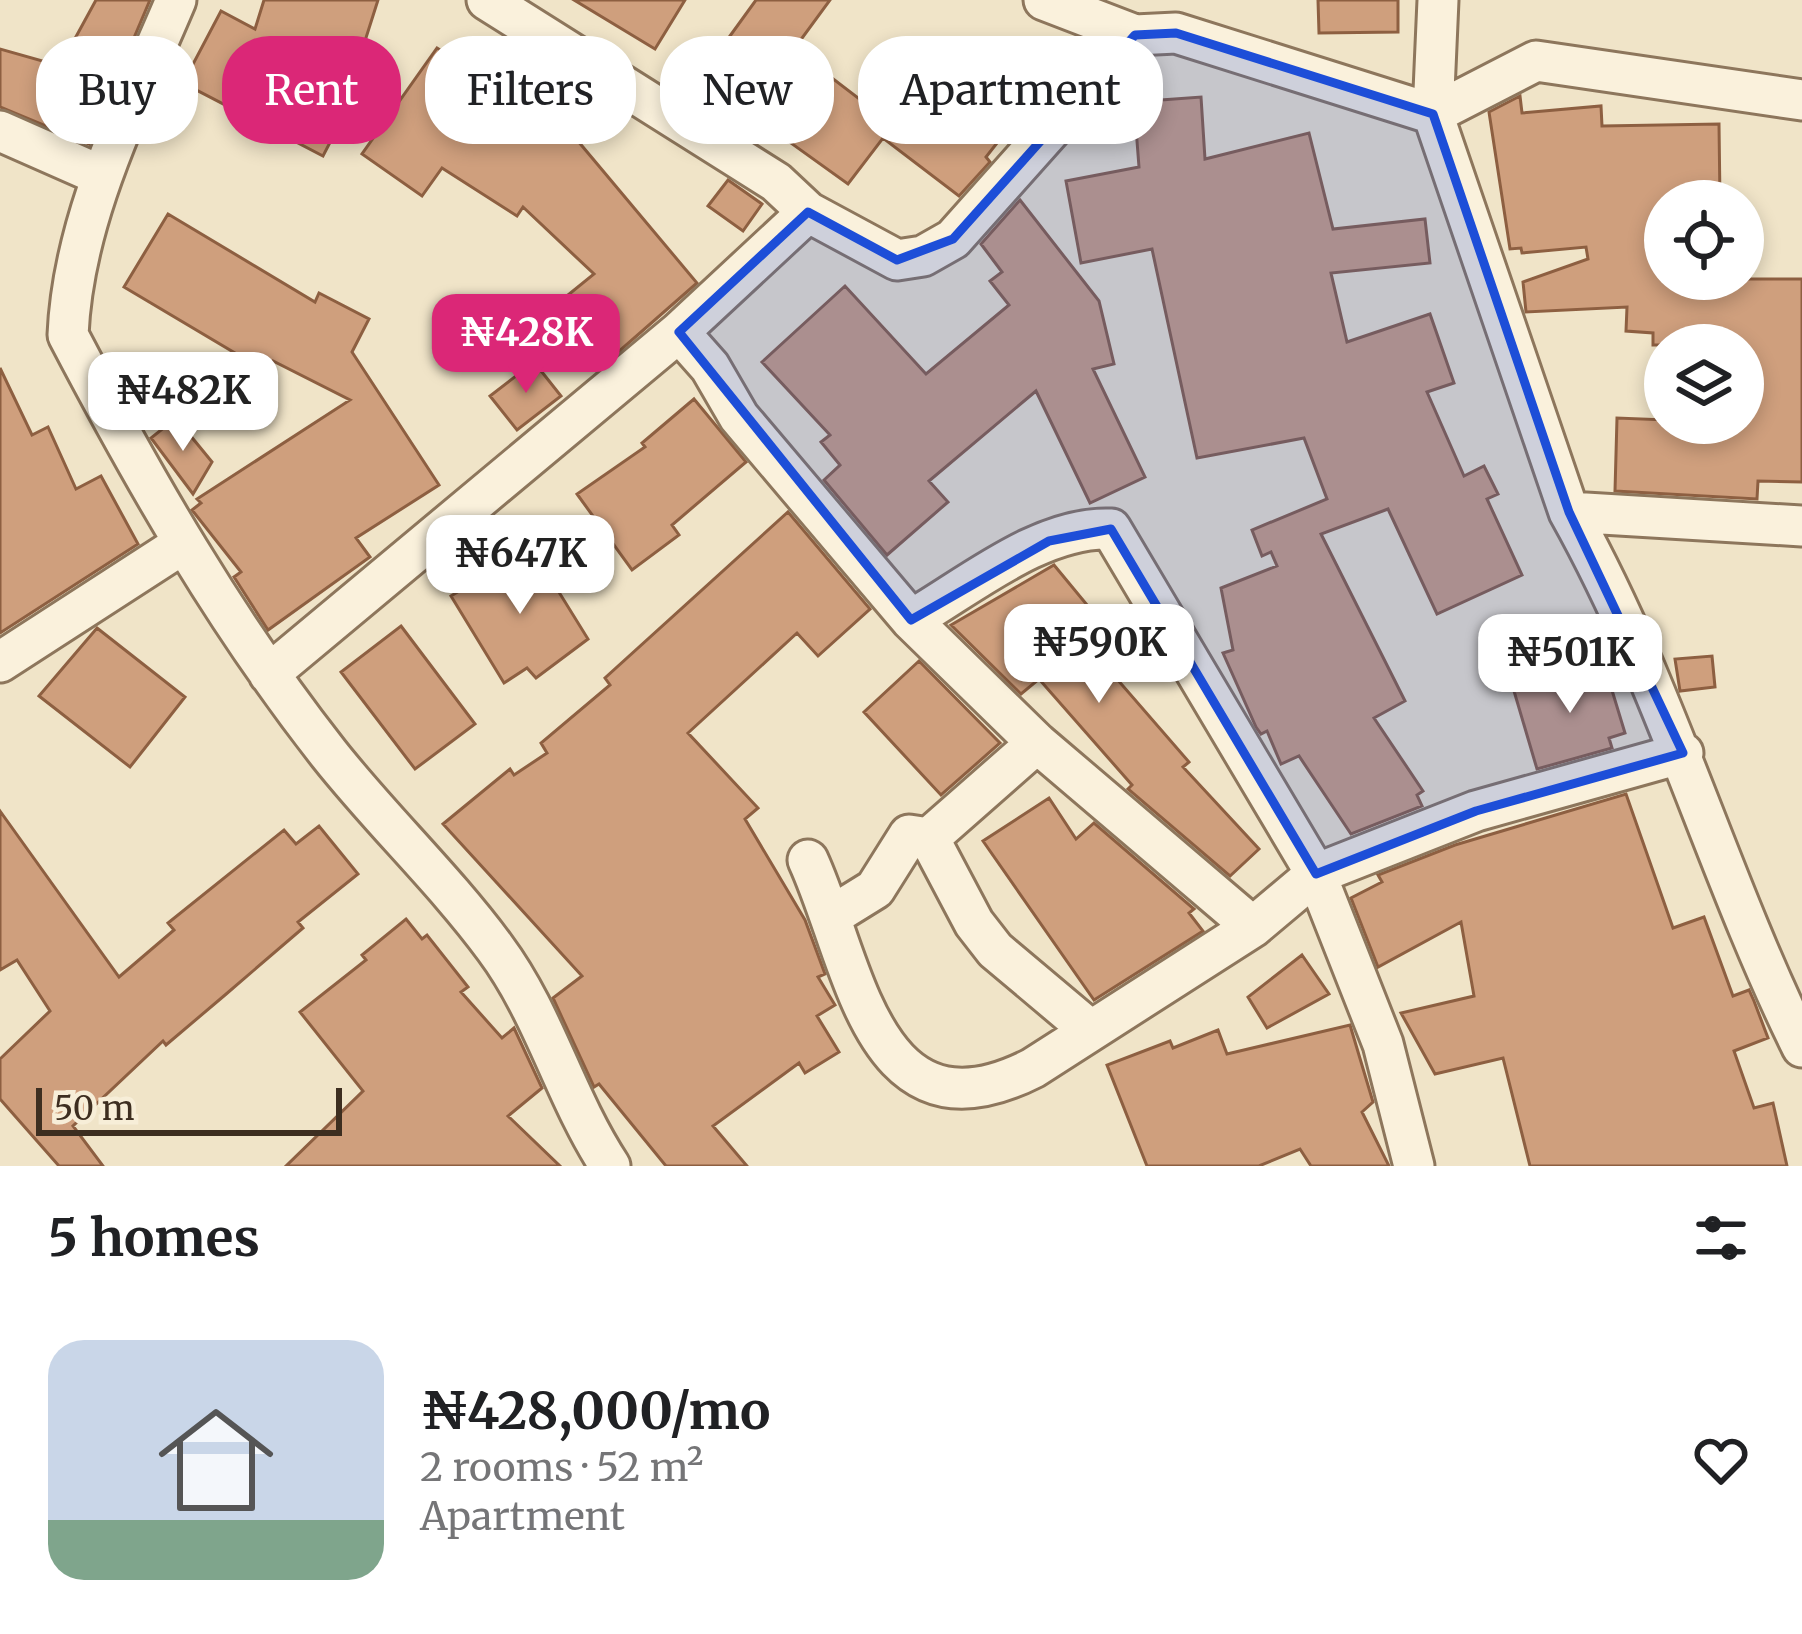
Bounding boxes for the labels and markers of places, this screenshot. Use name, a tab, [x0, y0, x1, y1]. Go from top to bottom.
pin: ₦428K	[442, 294, 610, 396]
pin: ₦482K	[99, 352, 267, 454]
pin: ₦647K	[436, 515, 604, 617]
pin: ₦590K	[1015, 604, 1183, 706]
pin: ₦501K	[1486, 614, 1654, 716]

